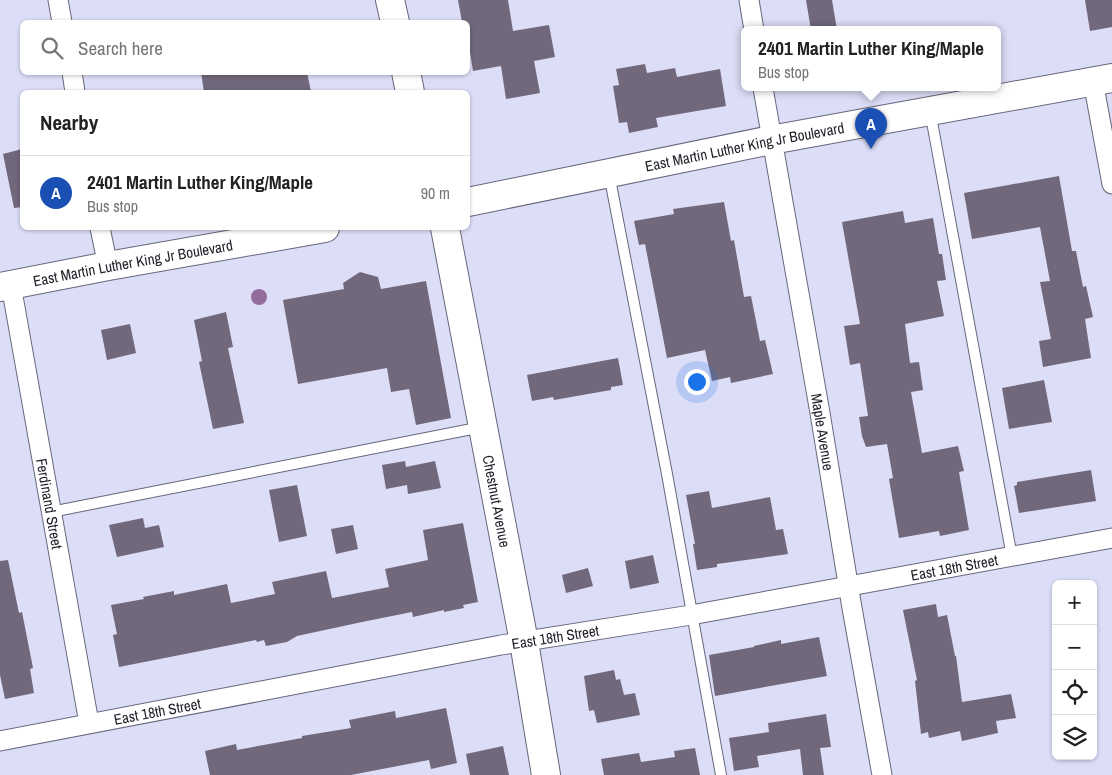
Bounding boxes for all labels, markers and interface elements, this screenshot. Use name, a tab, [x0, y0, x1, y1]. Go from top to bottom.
search box	[20, 20, 470, 75]
popup	[741, 26, 1001, 91]
icon: search	[38, 34, 66, 62]
text: Search here	[78, 35, 163, 61]
text: 2401 Martin Luther King/Maple	[758, 35, 984, 61]
text: Bus stop	[758, 61, 809, 83]
text: Nearby	[40, 108, 98, 137]
pin: A	[855, 108, 887, 149]
street label: East Martin Luther King Jr Boulevard	[643, 116, 846, 176]
text: 2401 Martin Luther King/Maple	[87, 169, 313, 195]
text: A	[51, 182, 61, 204]
text: 90 m	[421, 182, 450, 204]
text: Bus stop	[87, 195, 138, 217]
street label: East Martin Luther King Jr Boulevard	[31, 234, 234, 291]
your location	[684, 369, 710, 395]
street label: Maple Avenue	[806, 392, 840, 472]
street label: Chestnut Avenue	[478, 453, 516, 549]
street label: Ferdinand Street	[32, 457, 68, 551]
street label: East 18th Street	[909, 548, 1000, 585]
map controls	[1052, 580, 1097, 760]
button: +	[1052, 580, 1097, 625]
street label: East 18th Street	[510, 619, 601, 654]
button: −	[1052, 625, 1097, 670]
button: locate	[1052, 670, 1097, 715]
street label: East 18th Street	[112, 692, 203, 730]
button: layers	[1052, 715, 1097, 760]

